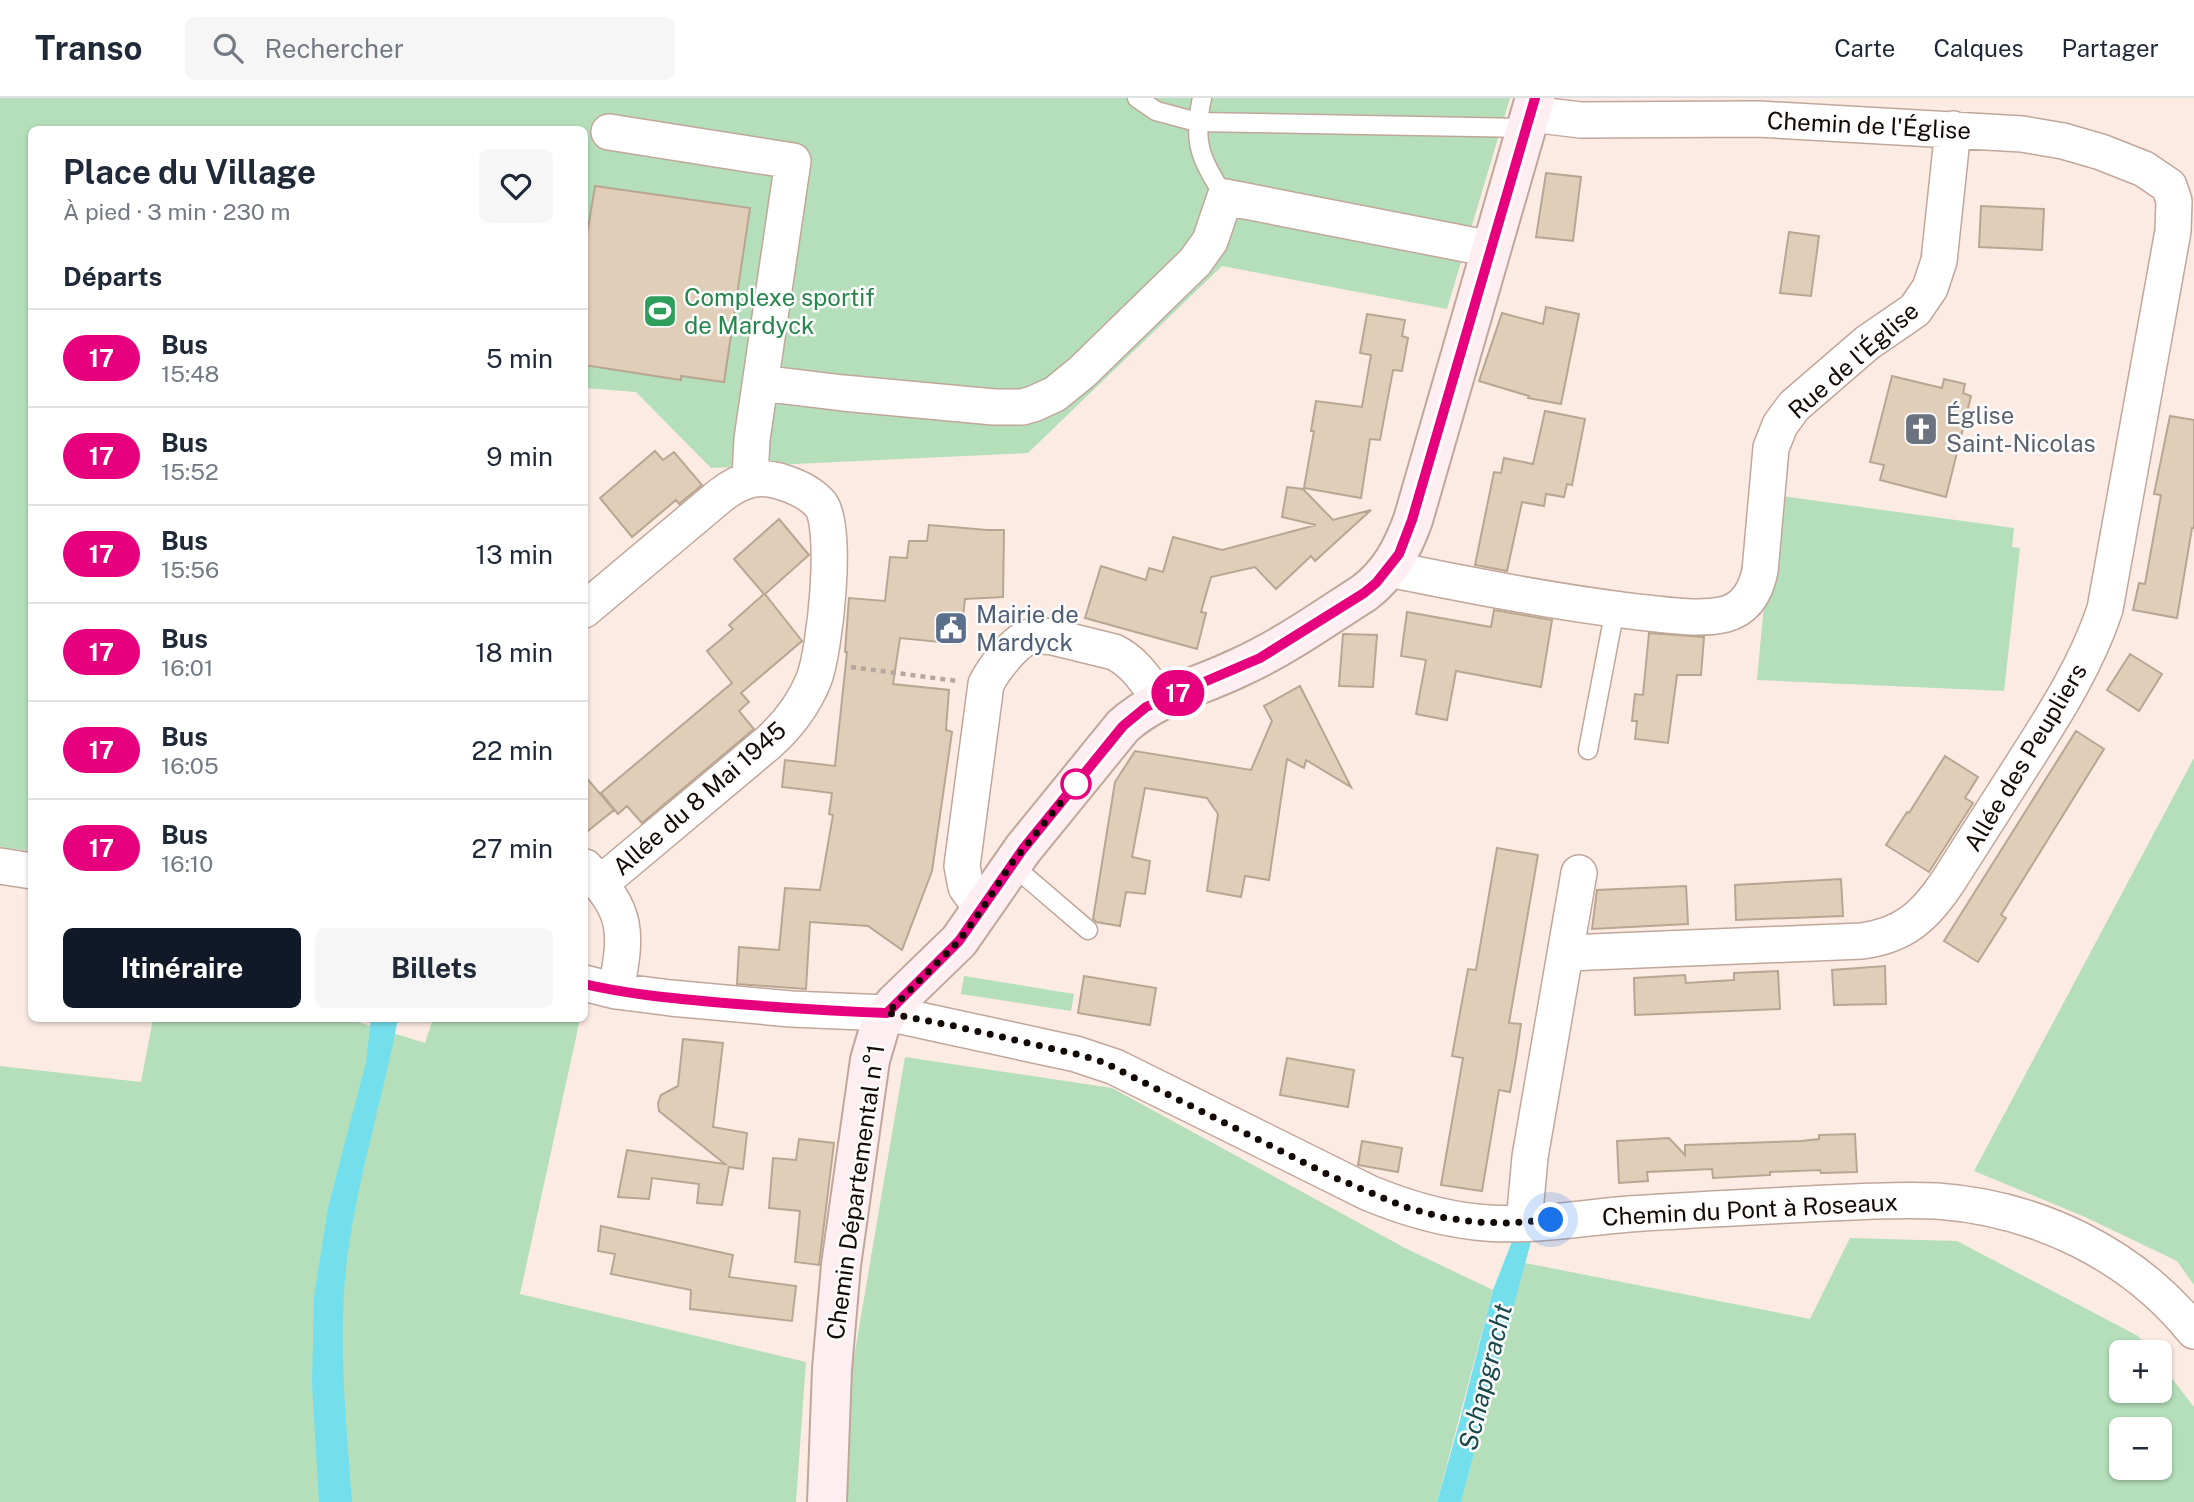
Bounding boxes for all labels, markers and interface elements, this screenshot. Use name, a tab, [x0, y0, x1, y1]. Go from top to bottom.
search box	[185, 17, 675, 80]
text: Transo	[35, 29, 143, 67]
icon: search	[209, 29, 247, 67]
text: Rechercher	[265, 33, 404, 64]
text: Carte	[1834, 34, 1895, 62]
text: Calques	[1933, 34, 2024, 62]
text: Partager	[2062, 34, 2159, 62]
street label: Chemin de l'Église	[1766, 106, 1972, 144]
button: heart	[479, 149, 553, 223]
text: Place du Village	[63, 153, 316, 191]
text: À pied · 3 min · 230 m	[63, 198, 290, 225]
text: Départs	[63, 261, 162, 292]
place label: Complexe sportif de Mardyck	[684, 283, 875, 339]
sports icon: Complexe sportif de Mardyck	[641, 292, 679, 330]
street label: Rue de l'Église	[1782, 296, 1924, 424]
text: Bus	[161, 329, 208, 360]
text: 5 min	[486, 343, 553, 374]
text: 17	[89, 344, 114, 372]
text: 15:48	[161, 360, 219, 387]
place label: Église Saint-Nicolas	[1946, 401, 2096, 457]
church icon: Église Saint-Nicolas	[1902, 410, 1940, 448]
text: Bus	[161, 427, 208, 458]
text: 9 min	[486, 441, 553, 472]
text: 17	[89, 442, 114, 470]
text: 15:52	[161, 458, 219, 485]
text: Bus	[161, 525, 208, 556]
text: 13 min	[476, 539, 553, 570]
text: 17	[89, 540, 114, 568]
text: 15:56	[161, 556, 219, 583]
place label: Mairie de Mardyck	[976, 600, 1079, 656]
public building icon: Mairie de Mardyck	[932, 609, 970, 647]
text: Bus	[161, 623, 208, 654]
text: 18 min	[475, 637, 553, 668]
text: 17	[89, 638, 114, 666]
text: 16:01	[161, 654, 213, 681]
street label: Allée des Peupliers	[1958, 658, 2092, 856]
line badge: 17	[1146, 670, 1210, 716]
text: 17	[1165, 679, 1191, 707]
street label: Allée du 8 Mai 1945	[607, 715, 791, 881]
text: Bus	[161, 721, 208, 752]
text: 22 min	[472, 735, 553, 766]
text: 17	[89, 736, 114, 764]
text: 16:05	[161, 752, 219, 779]
unlabelled marker	[1061, 769, 1091, 799]
text: Bus	[161, 819, 208, 850]
text: 27 min	[471, 833, 553, 864]
text: 17	[89, 834, 114, 862]
text: 16:10	[161, 850, 213, 877]
button: Itinéraire	[63, 928, 301, 1008]
button: Billets	[315, 928, 553, 1008]
street label: Chemin Départemental n°1	[820, 1043, 890, 1341]
street label: Chemin du Pont à Roseaux	[1601, 1187, 1899, 1231]
your location	[1533, 1202, 1568, 1237]
water label: Schapgracht	[1452, 1300, 1518, 1453]
map controls	[2109, 1340, 2172, 1480]
button: +	[2109, 1340, 2172, 1403]
button: −	[2109, 1417, 2172, 1480]

